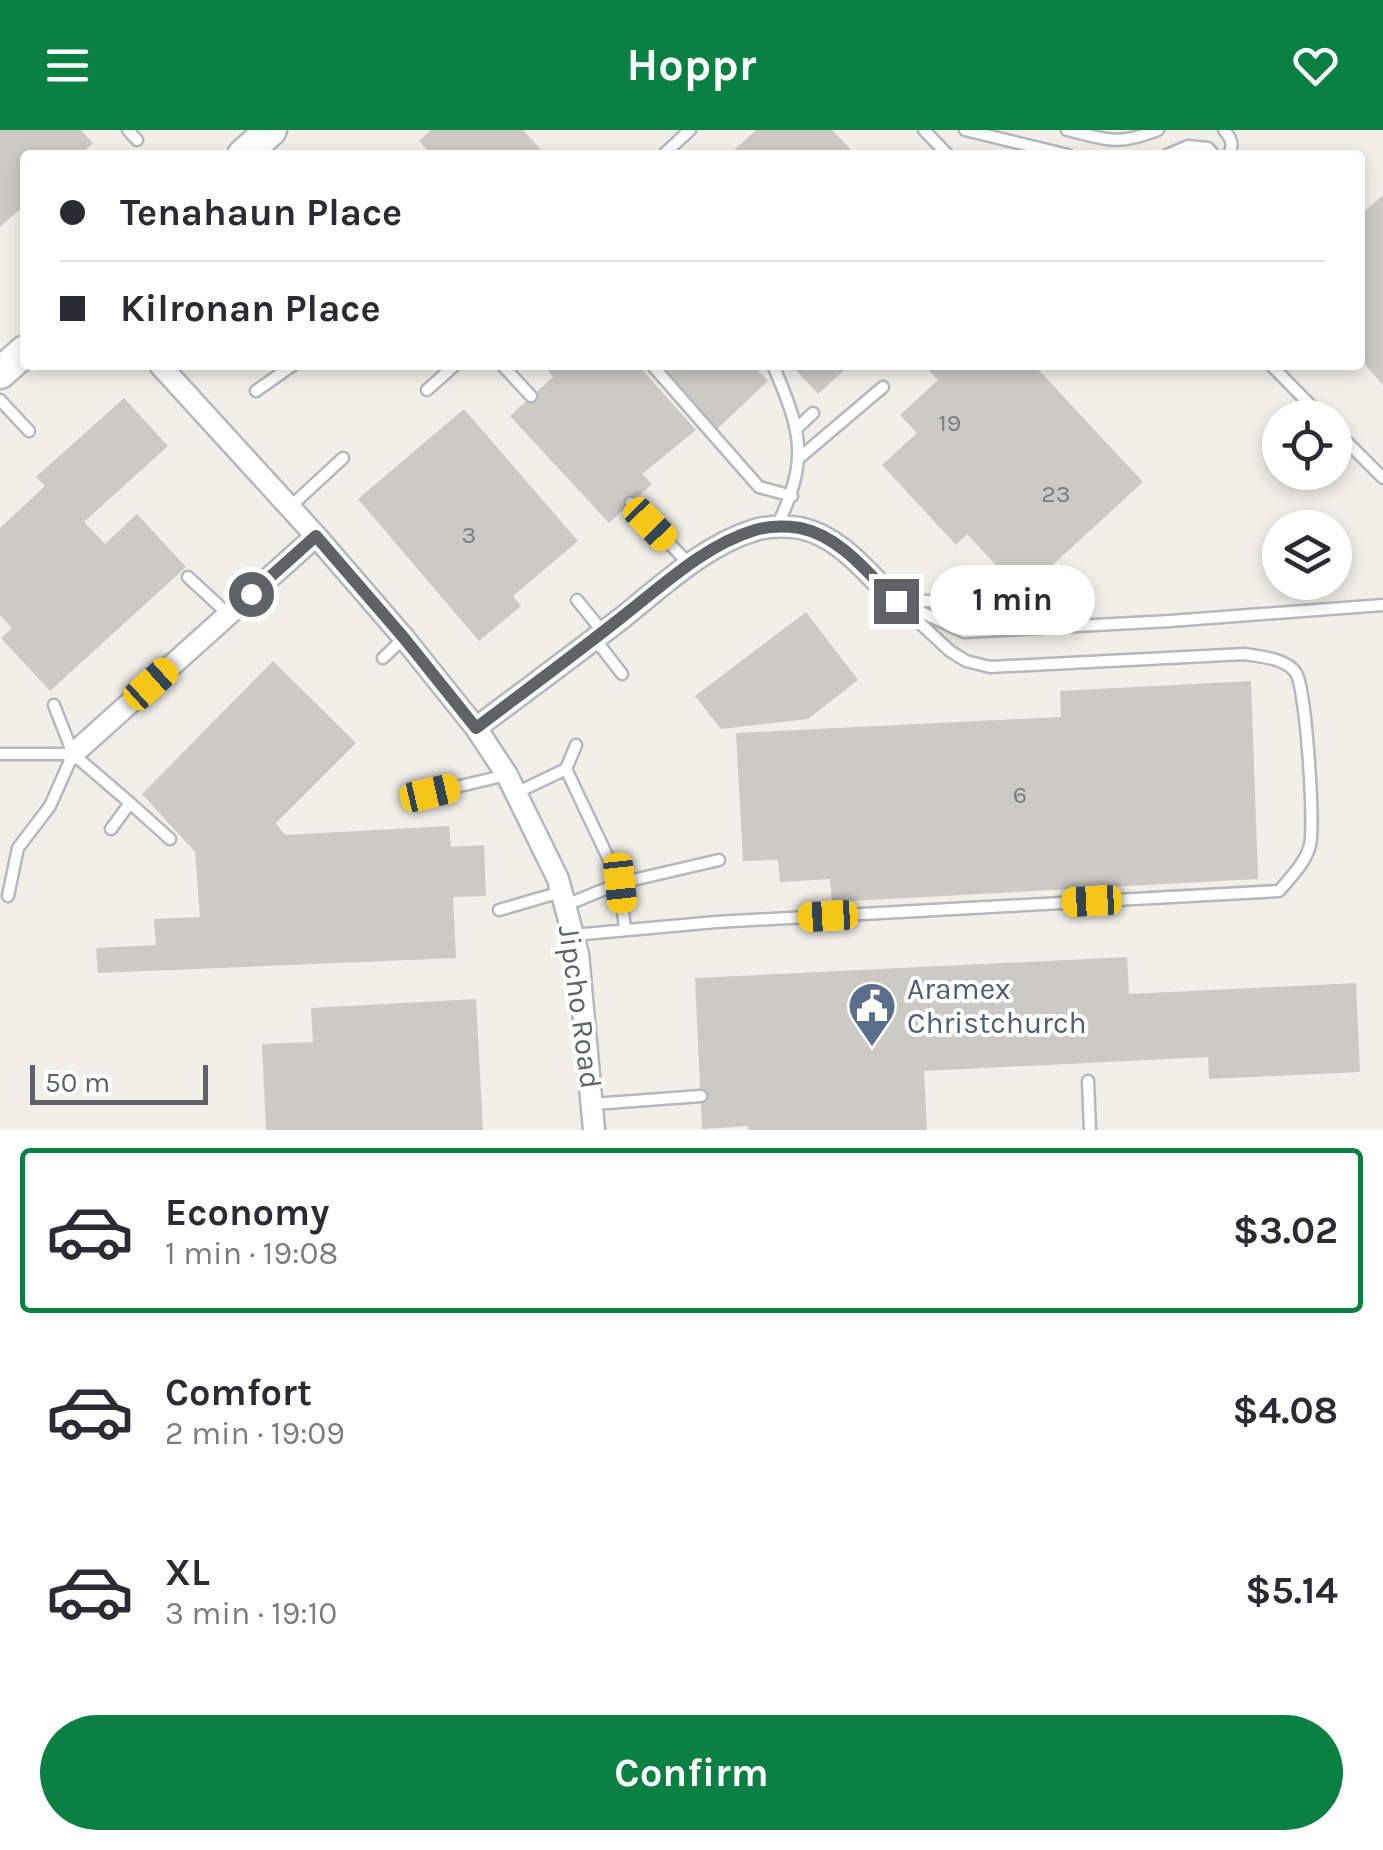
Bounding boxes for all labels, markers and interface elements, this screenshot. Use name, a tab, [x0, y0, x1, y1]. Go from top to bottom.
icon: menu	[40, 38, 95, 93]
icon: heart	[1288, 38, 1343, 93]
text: Hoppr	[627, 39, 756, 91]
text: Tenahaun Place	[120, 190, 402, 235]
text: Kilronan Place	[120, 286, 381, 331]
map controls	[1262, 400, 1352, 600]
button: locate	[1262, 400, 1352, 490]
house number: 19	[939, 408, 961, 437]
house number: 23	[1041, 479, 1071, 508]
car	[618, 492, 682, 556]
button: layers	[1262, 510, 1352, 600]
house number: 3	[462, 520, 476, 549]
callout: 1 min	[931, 566, 1096, 636]
route start	[229, 572, 274, 617]
route end	[874, 579, 919, 624]
text: 1 min	[972, 581, 1053, 618]
car	[119, 653, 183, 715]
car	[397, 772, 463, 814]
house number: 6	[1013, 780, 1027, 809]
car	[602, 852, 638, 914]
car	[1061, 884, 1123, 918]
car	[797, 899, 859, 933]
street label: Jipcho Road	[551, 923, 609, 1091]
place label: Aramex Christchurch	[907, 971, 1087, 1041]
public building icon: Aramex Christchurch	[846, 980, 898, 1048]
scale bar	[30, 1060, 208, 1104]
text: 50 m	[45, 1066, 110, 1099]
icon: car	[45, 1186, 135, 1276]
text: Economy	[165, 1190, 329, 1235]
text: $3.02	[1233, 1208, 1338, 1253]
text: 1 min · 19:08	[165, 1235, 338, 1272]
icon: car	[45, 1366, 135, 1456]
text: Comfort	[165, 1370, 312, 1415]
text: $4.08	[1232, 1388, 1338, 1433]
text: 2 min · 19:09	[165, 1415, 345, 1452]
icon: car	[45, 1546, 135, 1636]
text: XL	[165, 1550, 210, 1595]
text: $5.14	[1245, 1568, 1338, 1613]
text: 3 min · 19:10	[165, 1595, 337, 1632]
button: Confirm	[40, 1715, 1343, 1830]

